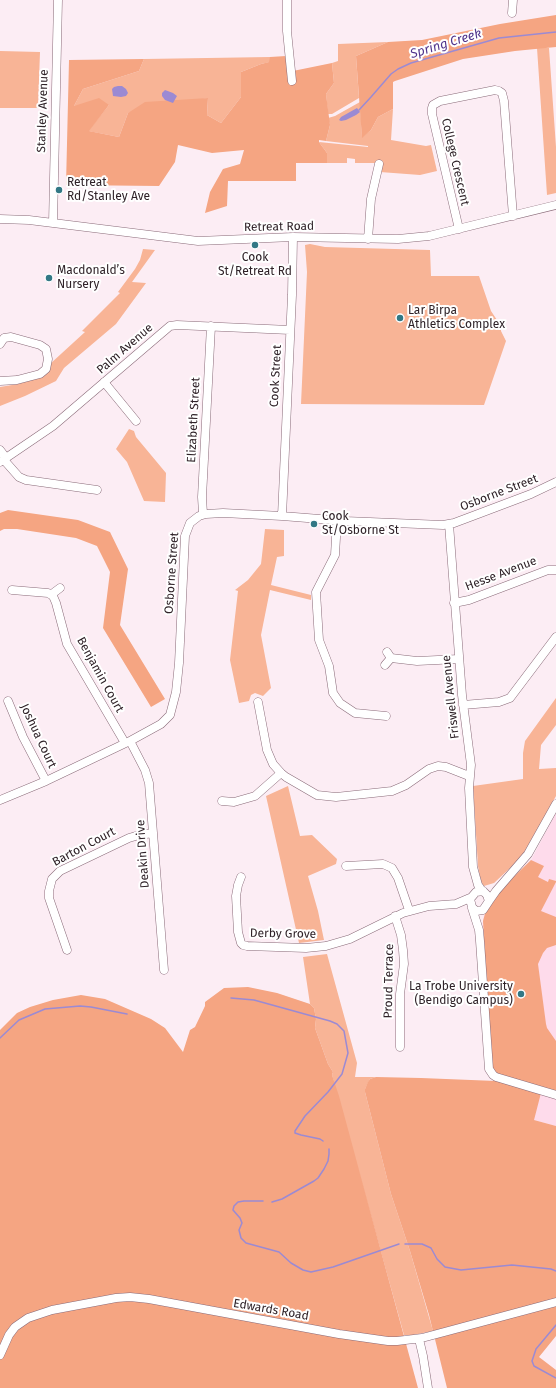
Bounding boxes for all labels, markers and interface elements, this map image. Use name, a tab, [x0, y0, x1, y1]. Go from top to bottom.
water label: Spring Creek	[409, 26, 483, 62]
street label: Stanley Avenue	[34, 69, 52, 153]
street label: College Crescent	[438, 117, 472, 207]
place label: Retreat Rd/Stanley Ave	[67, 176, 150, 204]
marker: Retreat Rd/Stanley Ave	[54, 185, 64, 195]
street label: Retreat Road	[244, 219, 314, 235]
marker: Cook St/Retreat Rd	[250, 240, 260, 250]
place label: Cook St/Retreat Rd	[218, 251, 292, 279]
place label: Macdonald’s Nursery	[57, 264, 125, 292]
marker: Macdonald’s Nursery	[44, 273, 54, 283]
place label: Lar Birpa Athletics Complex	[408, 304, 505, 332]
marker: Lar Birpa Athletics Complex	[395, 313, 405, 323]
street label: Palm Avenue	[94, 321, 156, 377]
street label: Cook Street	[267, 344, 285, 408]
street label: Elizabeth Street	[185, 377, 203, 463]
street label: Osborne Street	[458, 472, 540, 514]
place label: Cook St/Osborne St	[322, 510, 399, 538]
marker: Cook St/Osborne St	[309, 519, 319, 529]
street label: Osborne Street	[162, 532, 182, 614]
street label: Hesse Avenue	[463, 554, 539, 594]
street label: Benjamin Court	[73, 635, 127, 715]
street label: Friswell Avenue	[439, 654, 463, 740]
street label: Joshua Court	[17, 701, 59, 771]
street label: Deakin Drive	[133, 819, 153, 889]
street label: Barton Court	[50, 824, 118, 870]
street label: Derby Grove	[250, 926, 316, 942]
street label: Proud Terrace	[381, 943, 397, 1019]
place label: La Trobe University (Bendigo Campus)	[409, 980, 513, 1008]
marker: La Trobe University (Bendigo Campus)	[516, 989, 526, 999]
street label: Edwards Road	[232, 1296, 310, 1324]

